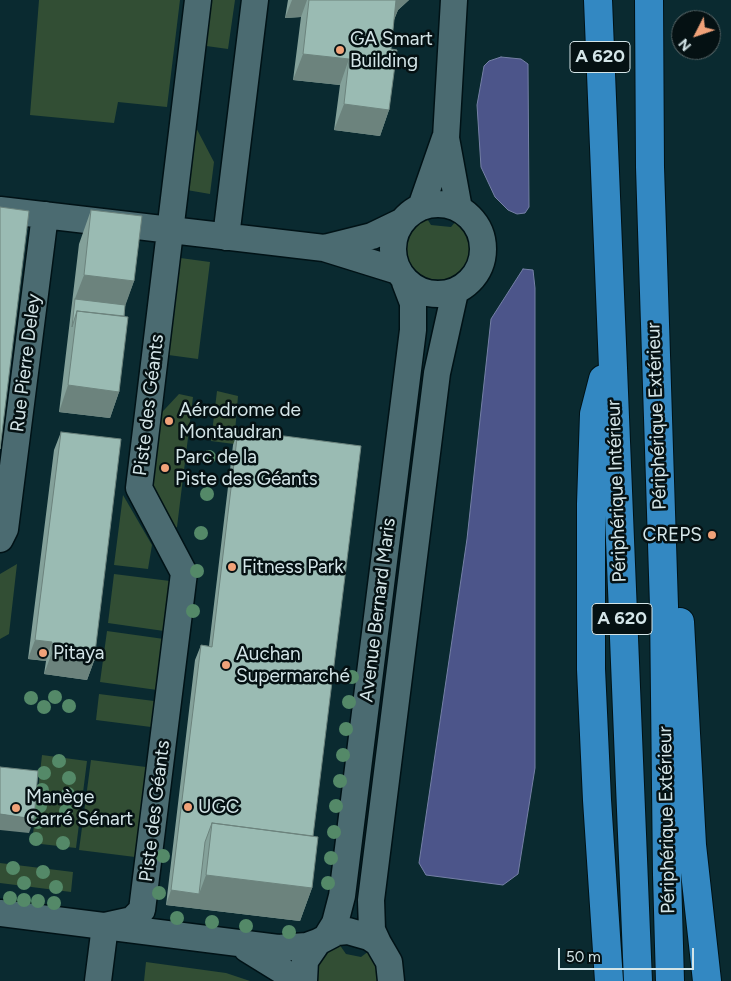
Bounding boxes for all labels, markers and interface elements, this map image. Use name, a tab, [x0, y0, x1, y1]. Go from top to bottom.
north arrow	[671, 10, 721, 60]
place label: GA Smart Building	[350, 28, 433, 72]
text: N	[675, 35, 695, 54]
road number: A 620	[570, 42, 630, 72]
marker: GA Smart Building	[334, 44, 346, 56]
street label: Rue Pierre Deley	[6, 293, 46, 433]
street label: Périphérique Extérieur	[642, 322, 672, 510]
street label: Piste des Géants	[129, 333, 169, 477]
place label: Aérodrome de Montaudran	[179, 399, 301, 443]
street label: Périphérique Intérieur	[602, 399, 632, 583]
marker: Aérodrome de Montaudran	[163, 415, 175, 427]
place label: Parc de la Piste des Géants	[175, 446, 318, 490]
marker: Parc de la Piste des Géants	[159, 462, 171, 474]
street label: Avenue Bernard Maris	[355, 517, 401, 703]
place label: CREPS	[642, 524, 702, 546]
marker: CREPS	[706, 529, 718, 541]
place label: Fitness Park	[242, 556, 343, 578]
marker: Fitness Park	[226, 561, 238, 573]
road number: A 620	[592, 604, 652, 634]
place label: Pitaya	[53, 642, 105, 664]
place label: Auchan Supermarché	[236, 643, 350, 687]
marker: Pitaya	[37, 647, 49, 659]
marker: Auchan Supermarché	[220, 659, 232, 671]
street label: Périphérique Extérieur	[654, 726, 680, 914]
street label: Piste des Géants	[135, 739, 175, 883]
place label: Manège Carré Sénart	[26, 786, 133, 830]
place label: UGC	[198, 796, 240, 818]
marker: UGC	[182, 801, 194, 813]
marker: Manège Carré Sénart	[10, 802, 22, 814]
scale bar	[561, 938, 697, 970]
text: 50 m	[566, 948, 601, 966]

